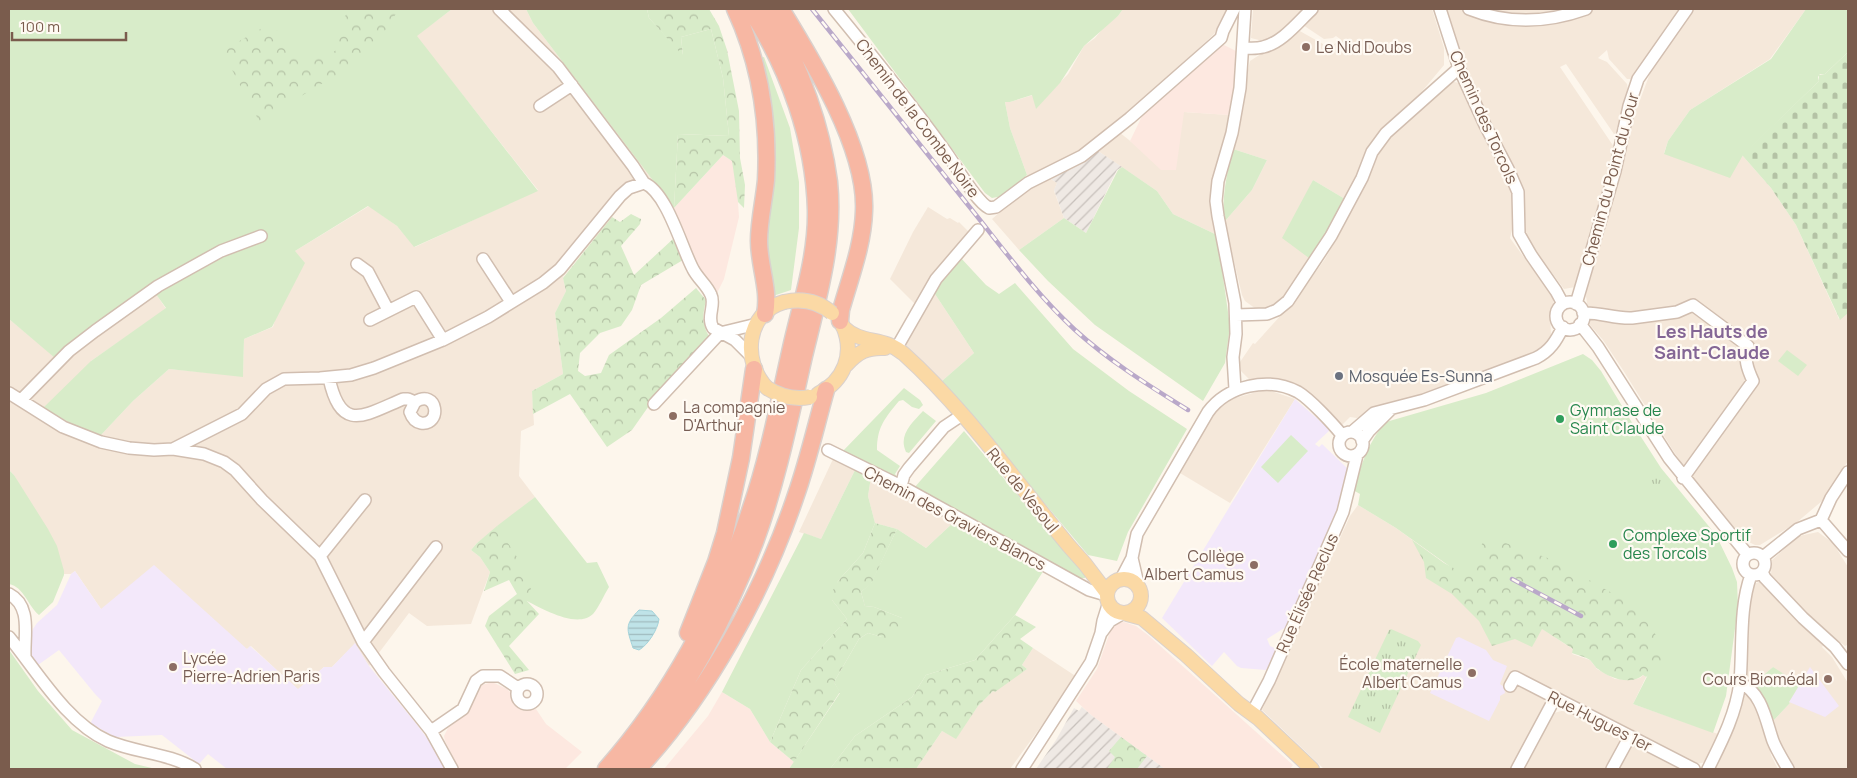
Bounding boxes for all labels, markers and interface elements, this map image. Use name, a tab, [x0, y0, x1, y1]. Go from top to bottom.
scale bar	[12, 10, 126, 42]
text: 100 m	[20, 16, 60, 37]
street label: Chemin de la Combe Noire	[851, 34, 985, 202]
place label: Le Nid Doubs	[1316, 36, 1412, 58]
marker: Le Nid Doubs	[1300, 41, 1312, 53]
street label: Chemin des Torcols	[1445, 47, 1523, 187]
street label: Chemin du Point du Jour	[1576, 90, 1644, 268]
district label: Les Hauts de Saint-Claude	[1654, 319, 1770, 364]
place label: Mosquée Es-Sunna	[1349, 365, 1493, 387]
marker: Mosquée Es-Sunna	[1333, 370, 1345, 382]
place label: La compagnie D'Arthur	[683, 396, 785, 436]
place label: Gymnase de Saint Claude	[1570, 399, 1664, 439]
marker: La compagnie D'Arthur	[667, 410, 679, 422]
marker: Gymnase de Saint Claude	[1554, 413, 1566, 425]
street label: Rue de Vesoul	[982, 443, 1064, 537]
street label: Chemin des Graviers Blancs	[860, 461, 1050, 575]
place label: Complexe Sportif des Torcols	[1623, 524, 1751, 564]
street label: Rue Élisée Reclus	[1271, 530, 1343, 656]
marker: Complexe Sportif des Torcols	[1607, 538, 1619, 550]
place label: Collège Albert Camus	[1144, 545, 1244, 585]
marker: Collège Albert Camus	[1248, 559, 1260, 571]
place label: Lycée Pierre-Adrien Paris	[183, 647, 320, 687]
place label: École maternelle Albert Camus	[1339, 653, 1462, 693]
marker: Lycée Pierre-Adrien Paris	[167, 661, 179, 673]
marker: École maternelle Albert Camus	[1466, 667, 1478, 679]
place label: Cours Biomédal	[1703, 668, 1818, 690]
marker: Cours Biomédal	[1822, 673, 1834, 685]
street label: Rue Hugues 1er	[1544, 685, 1656, 757]

